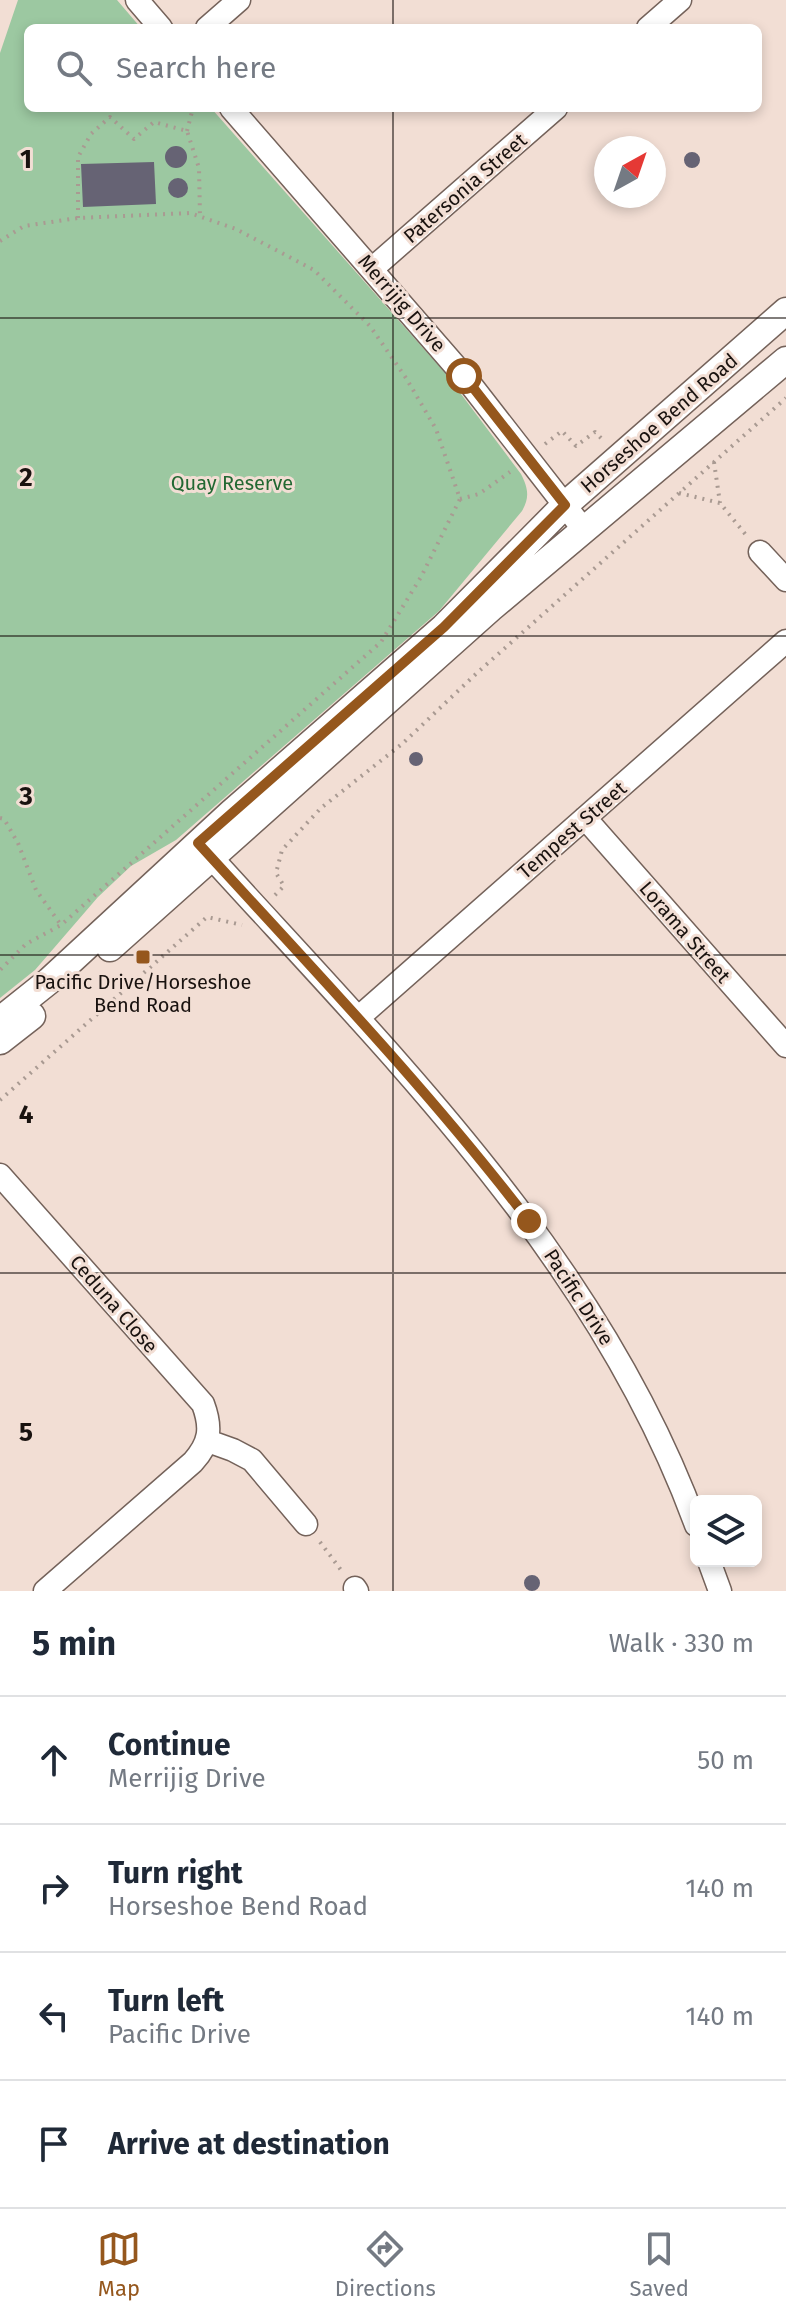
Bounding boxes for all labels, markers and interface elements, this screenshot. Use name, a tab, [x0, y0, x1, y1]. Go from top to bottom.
search box	[24, 24, 762, 112]
icon: search	[52, 46, 96, 90]
text: Search here	[116, 50, 276, 86]
street label: Patersonia Street	[398, 127, 532, 248]
north arrow	[594, 136, 666, 208]
text: 1	[20, 144, 32, 175]
street label: Merrijig Drive	[353, 249, 451, 357]
street label: Horseshoe Bend Road	[576, 348, 742, 498]
route start	[446, 358, 482, 394]
text: 2	[19, 462, 33, 493]
park label: Quay Reserve	[171, 471, 293, 495]
street label: Tempest Street	[513, 776, 632, 884]
text: 3	[18, 781, 33, 812]
street label: Lorama Street	[634, 876, 736, 988]
marker: Pacific Drive/Horseshoe Bend Road	[134, 948, 152, 966]
place label: Pacific Drive/Horseshoe Bend Road	[35, 970, 251, 1017]
text: 4	[19, 1099, 34, 1130]
route end	[511, 1203, 547, 1239]
street label: Pacific Drive	[539, 1244, 619, 1350]
street label: Ceduna Close	[65, 1250, 163, 1358]
text: 5	[19, 1417, 33, 1448]
map controls	[690, 1495, 762, 1567]
button: layers	[690, 1495, 762, 1567]
text: 5 min	[32, 1623, 116, 1664]
text: Walk · 330 m	[609, 1628, 754, 1659]
text: Continue	[108, 1727, 231, 1763]
icon: ahead	[32, 1738, 76, 1782]
text: 50 m	[697, 1745, 754, 1776]
text: Merrijig Drive	[108, 1763, 266, 1794]
text: Turn right	[108, 1855, 243, 1891]
icon: right	[32, 1866, 76, 1910]
text: 140 m	[685, 1873, 754, 1904]
text: Horseshoe Bend Road	[108, 1891, 368, 1922]
text: Turn left	[108, 1983, 224, 2019]
icon: left	[32, 1994, 76, 2038]
text: 140 m	[685, 2001, 754, 2032]
text: Pacific Drive	[108, 2019, 251, 2050]
icon: arrive	[32, 2122, 76, 2166]
text: Arrive at destination	[108, 2126, 390, 2162]
tab: Map	[97, 2227, 141, 2302]
tab: Directions	[335, 2227, 436, 2302]
tab: Saved	[630, 2227, 689, 2302]

